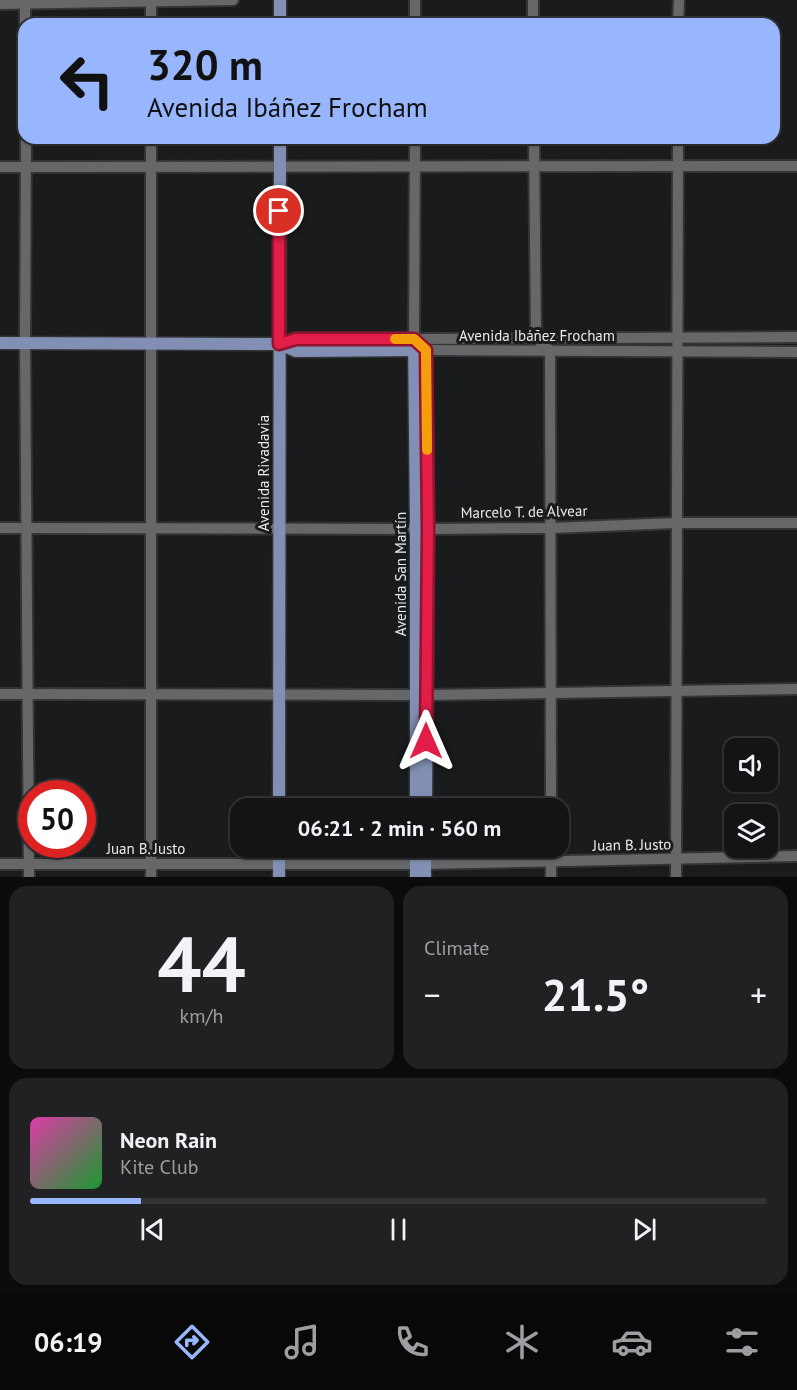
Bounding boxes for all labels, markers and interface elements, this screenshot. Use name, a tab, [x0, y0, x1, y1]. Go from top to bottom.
text: 320 m	[147, 37, 263, 92]
icon: left	[48, 42, 126, 120]
text: Avenida Ibáñez Frocham	[147, 90, 428, 124]
pin	[253, 185, 304, 236]
icon: arrive	[262, 194, 295, 227]
street label: Avenida Ibáñez Frocham	[459, 326, 615, 345]
street label: Avenida Rivadavia	[254, 415, 273, 531]
street label: Marcelo T. de Alvear	[460, 501, 588, 522]
street label: Avenida San Martín	[391, 512, 410, 636]
position arrow	[394, 709, 458, 773]
map controls	[724, 738, 778, 858]
button: sound	[724, 738, 778, 792]
speed limit sign: 50	[18, 780, 96, 858]
button: layers	[724, 804, 778, 858]
text: 06:21 · 2 min · 560 m	[298, 814, 501, 842]
street label: Juan B. Justo	[592, 834, 671, 855]
street label: Juan B. Justo	[106, 839, 185, 858]
text: 44	[157, 913, 246, 1014]
text: Climate	[424, 935, 490, 961]
text: 21.5°	[542, 965, 649, 1023]
text: −	[424, 973, 441, 1016]
text: +	[750, 973, 767, 1016]
text: km/h	[180, 1003, 223, 1029]
text: Neon Rain	[120, 1126, 217, 1154]
text: Kite Club	[120, 1154, 198, 1180]
icon: previous	[136, 1213, 169, 1246]
icon: pause	[382, 1213, 415, 1246]
icon: next	[628, 1213, 661, 1246]
icon: directions	[171, 1321, 213, 1363]
icon: music	[281, 1321, 323, 1363]
icon: phone	[391, 1321, 433, 1363]
icon: climate	[501, 1321, 543, 1363]
icon: car	[611, 1321, 653, 1363]
icon: filters	[721, 1321, 763, 1363]
text: 06:19	[34, 1325, 103, 1359]

